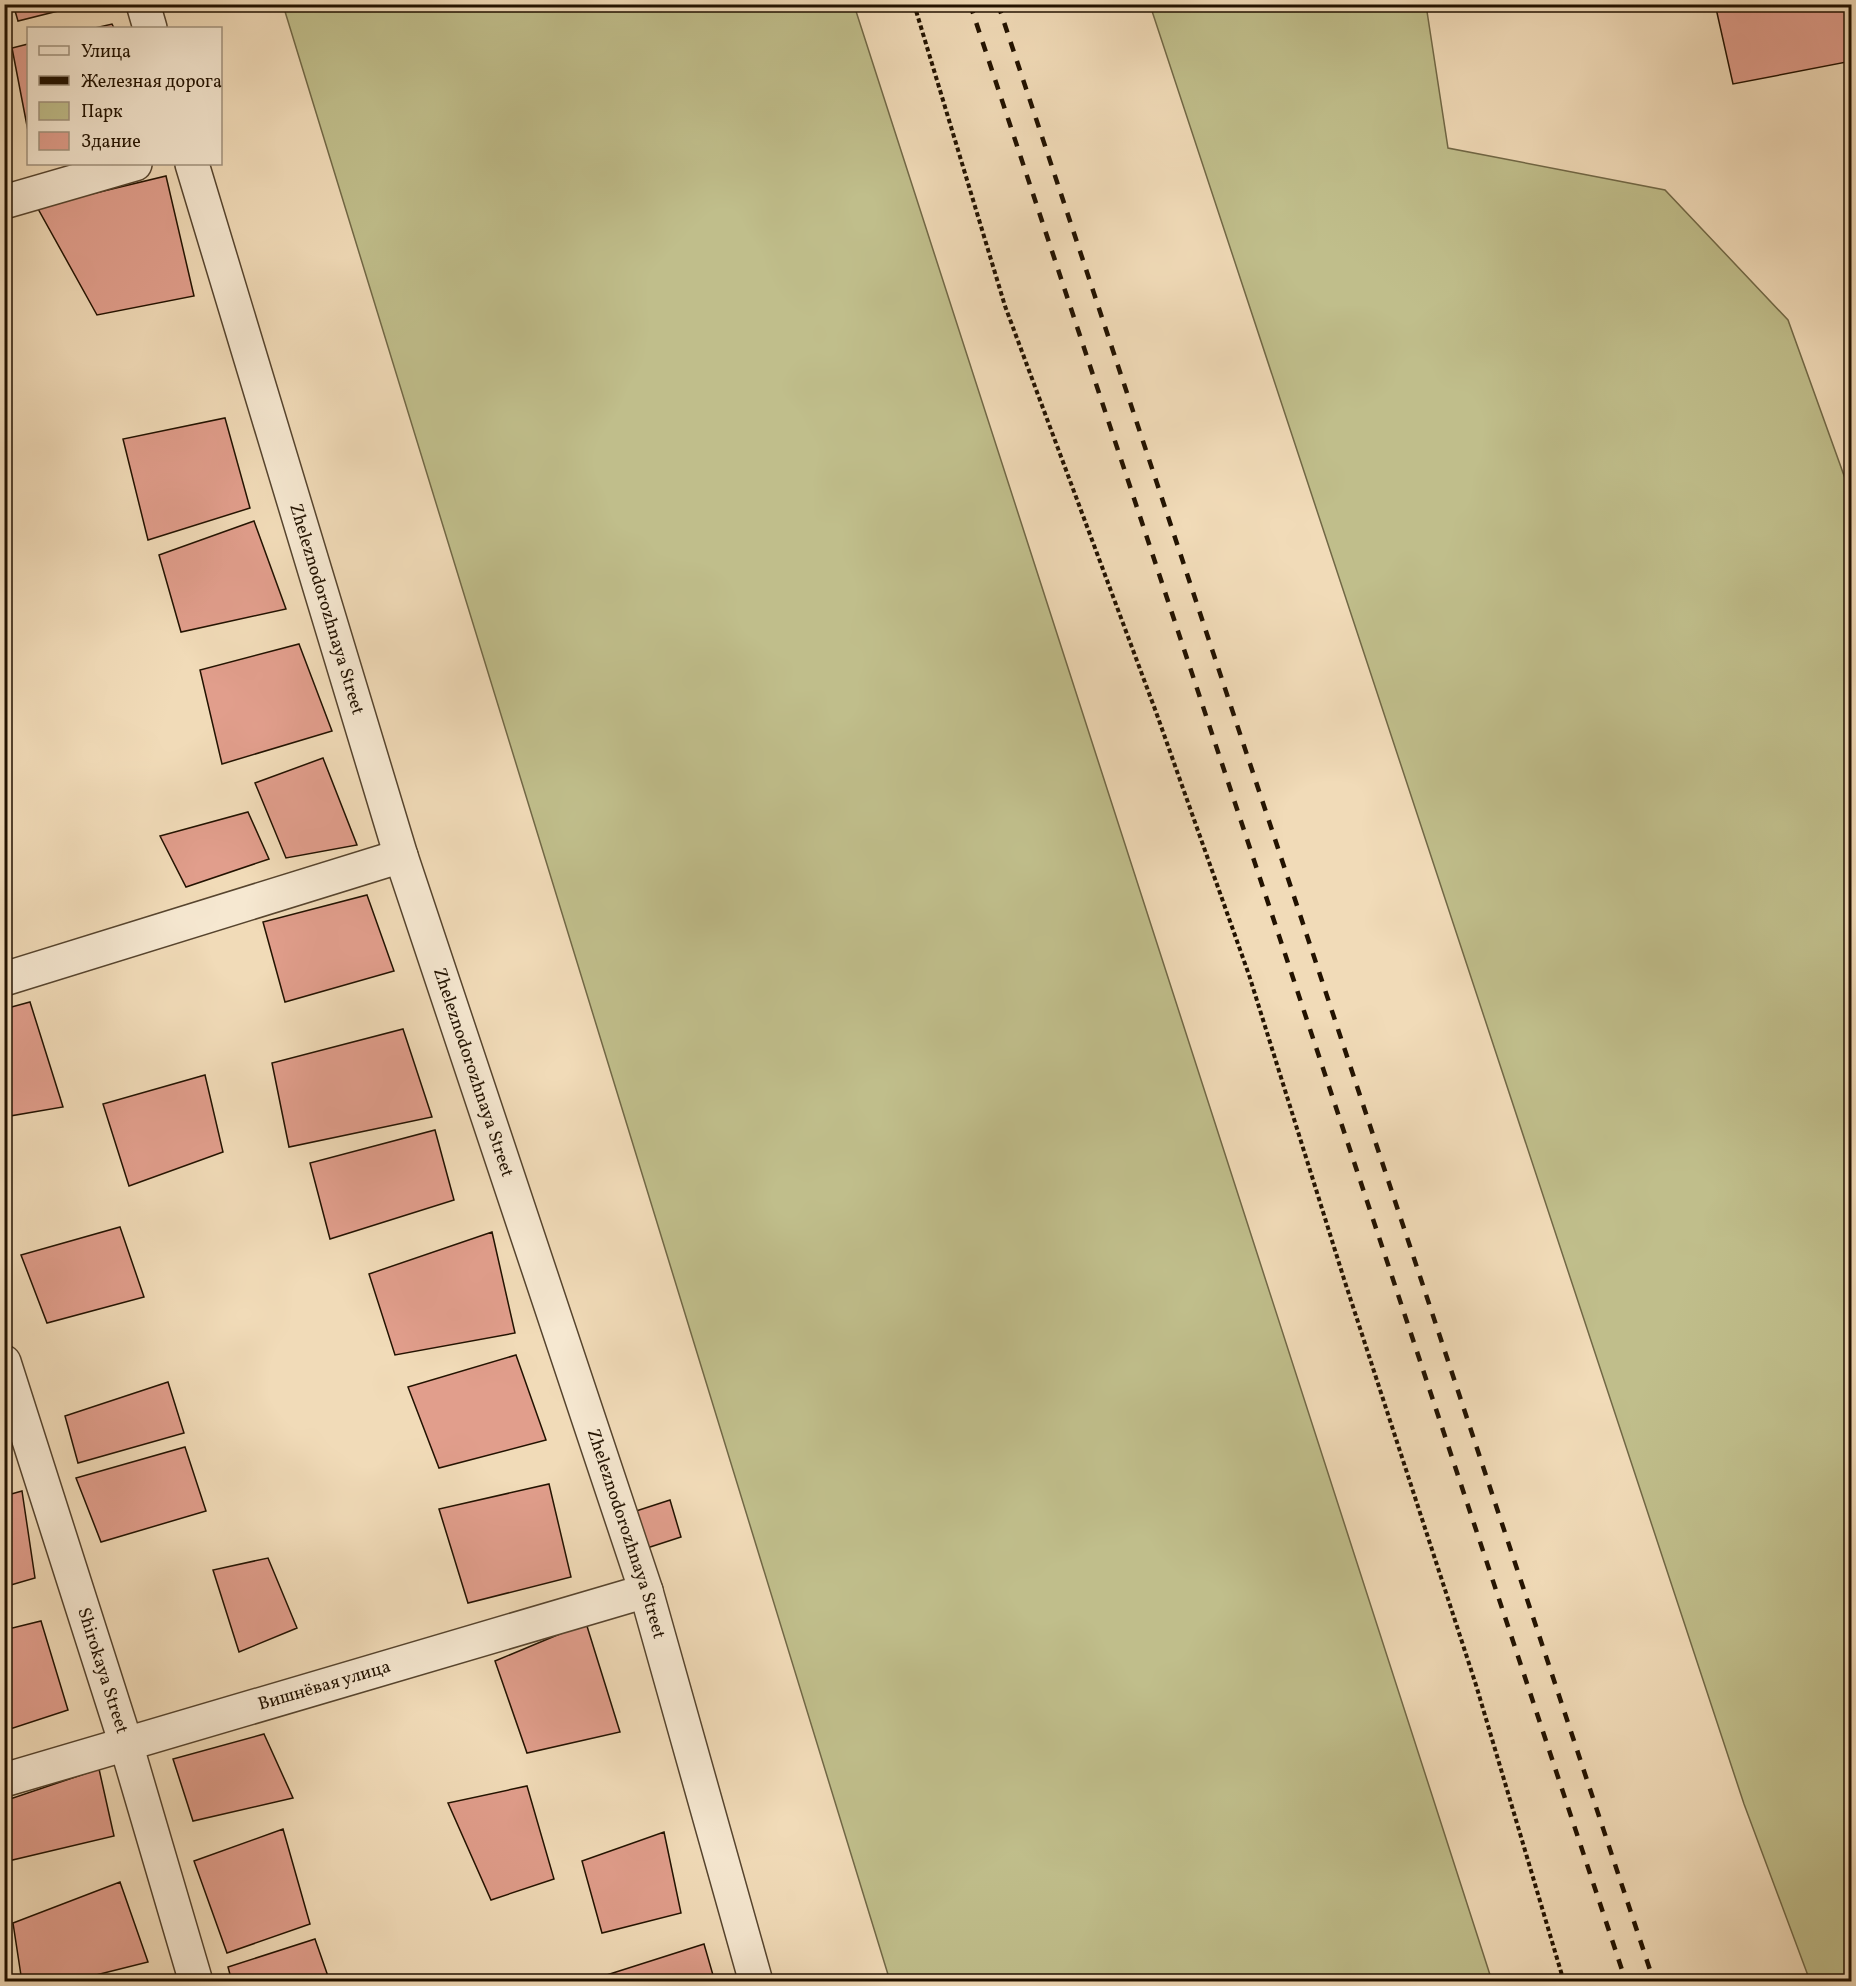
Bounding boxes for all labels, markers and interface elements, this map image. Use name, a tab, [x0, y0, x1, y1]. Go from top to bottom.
legend	[27, 27, 222, 165]
text: Улица	[81, 40, 131, 65]
text: Железная дорога	[81, 70, 222, 95]
text: Парк	[81, 100, 123, 125]
text: Здание	[81, 130, 141, 155]
street label: Zheleznodorozhnaya Street	[283, 501, 370, 718]
street label: Zheleznodorozhnaya Street	[427, 964, 520, 1180]
street label: Zheleznodorozhnaya Street	[580, 1425, 671, 1642]
street label: Shirokaya Street	[71, 1605, 134, 1737]
street label: Вишнёвая улица	[255, 1654, 394, 1717]

